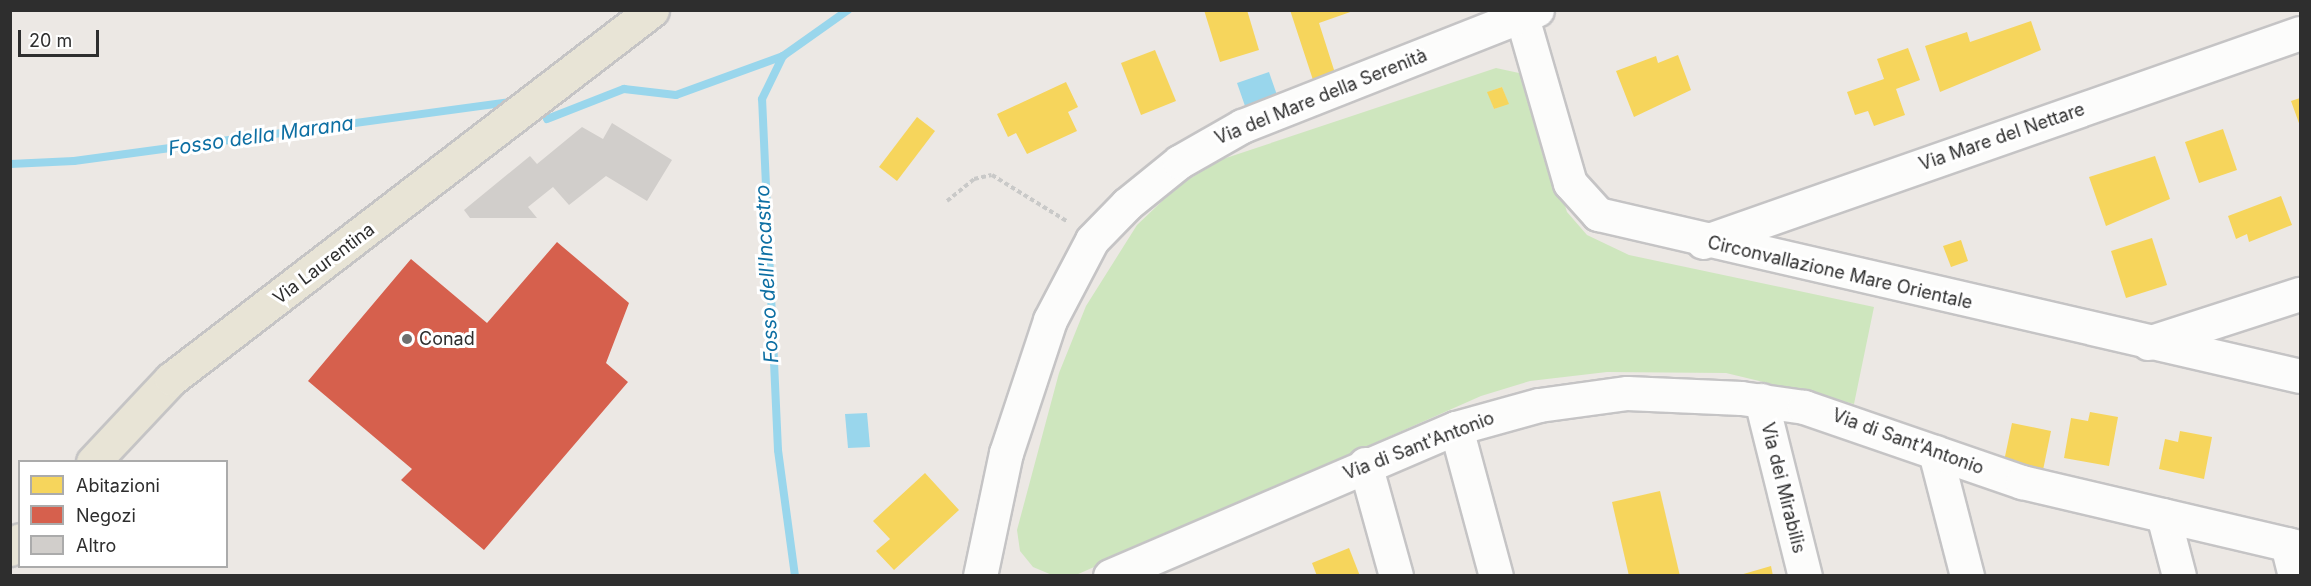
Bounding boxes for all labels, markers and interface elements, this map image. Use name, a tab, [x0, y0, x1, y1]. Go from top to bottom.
scale bar	[21, 18, 102, 56]
text: 20 m	[29, 30, 72, 51]
street label: Via del Mare della Serenità	[1212, 45, 1430, 149]
street label: Via Mare del Nettare	[1916, 98, 2088, 176]
water label: Fosso della Marana	[167, 111, 355, 161]
water label: Fosso dell'Incastro	[750, 184, 784, 364]
street label: Via Laurentina	[269, 219, 379, 309]
street label: Circonvallazione Mare Orientale	[1705, 232, 1975, 314]
place label: Conad	[419, 328, 475, 350]
marker: Conad	[400, 332, 414, 346]
street label: Via di Sant'Antonio	[1829, 405, 1987, 479]
street label: Via di Sant'Antonio	[1340, 407, 1498, 485]
street label: Via dei Mirabilis	[1756, 420, 1810, 556]
legend	[18, 460, 228, 568]
text: Abitazioni	[76, 475, 160, 496]
text: Negozi	[76, 505, 136, 526]
text: Altro	[76, 535, 116, 556]

